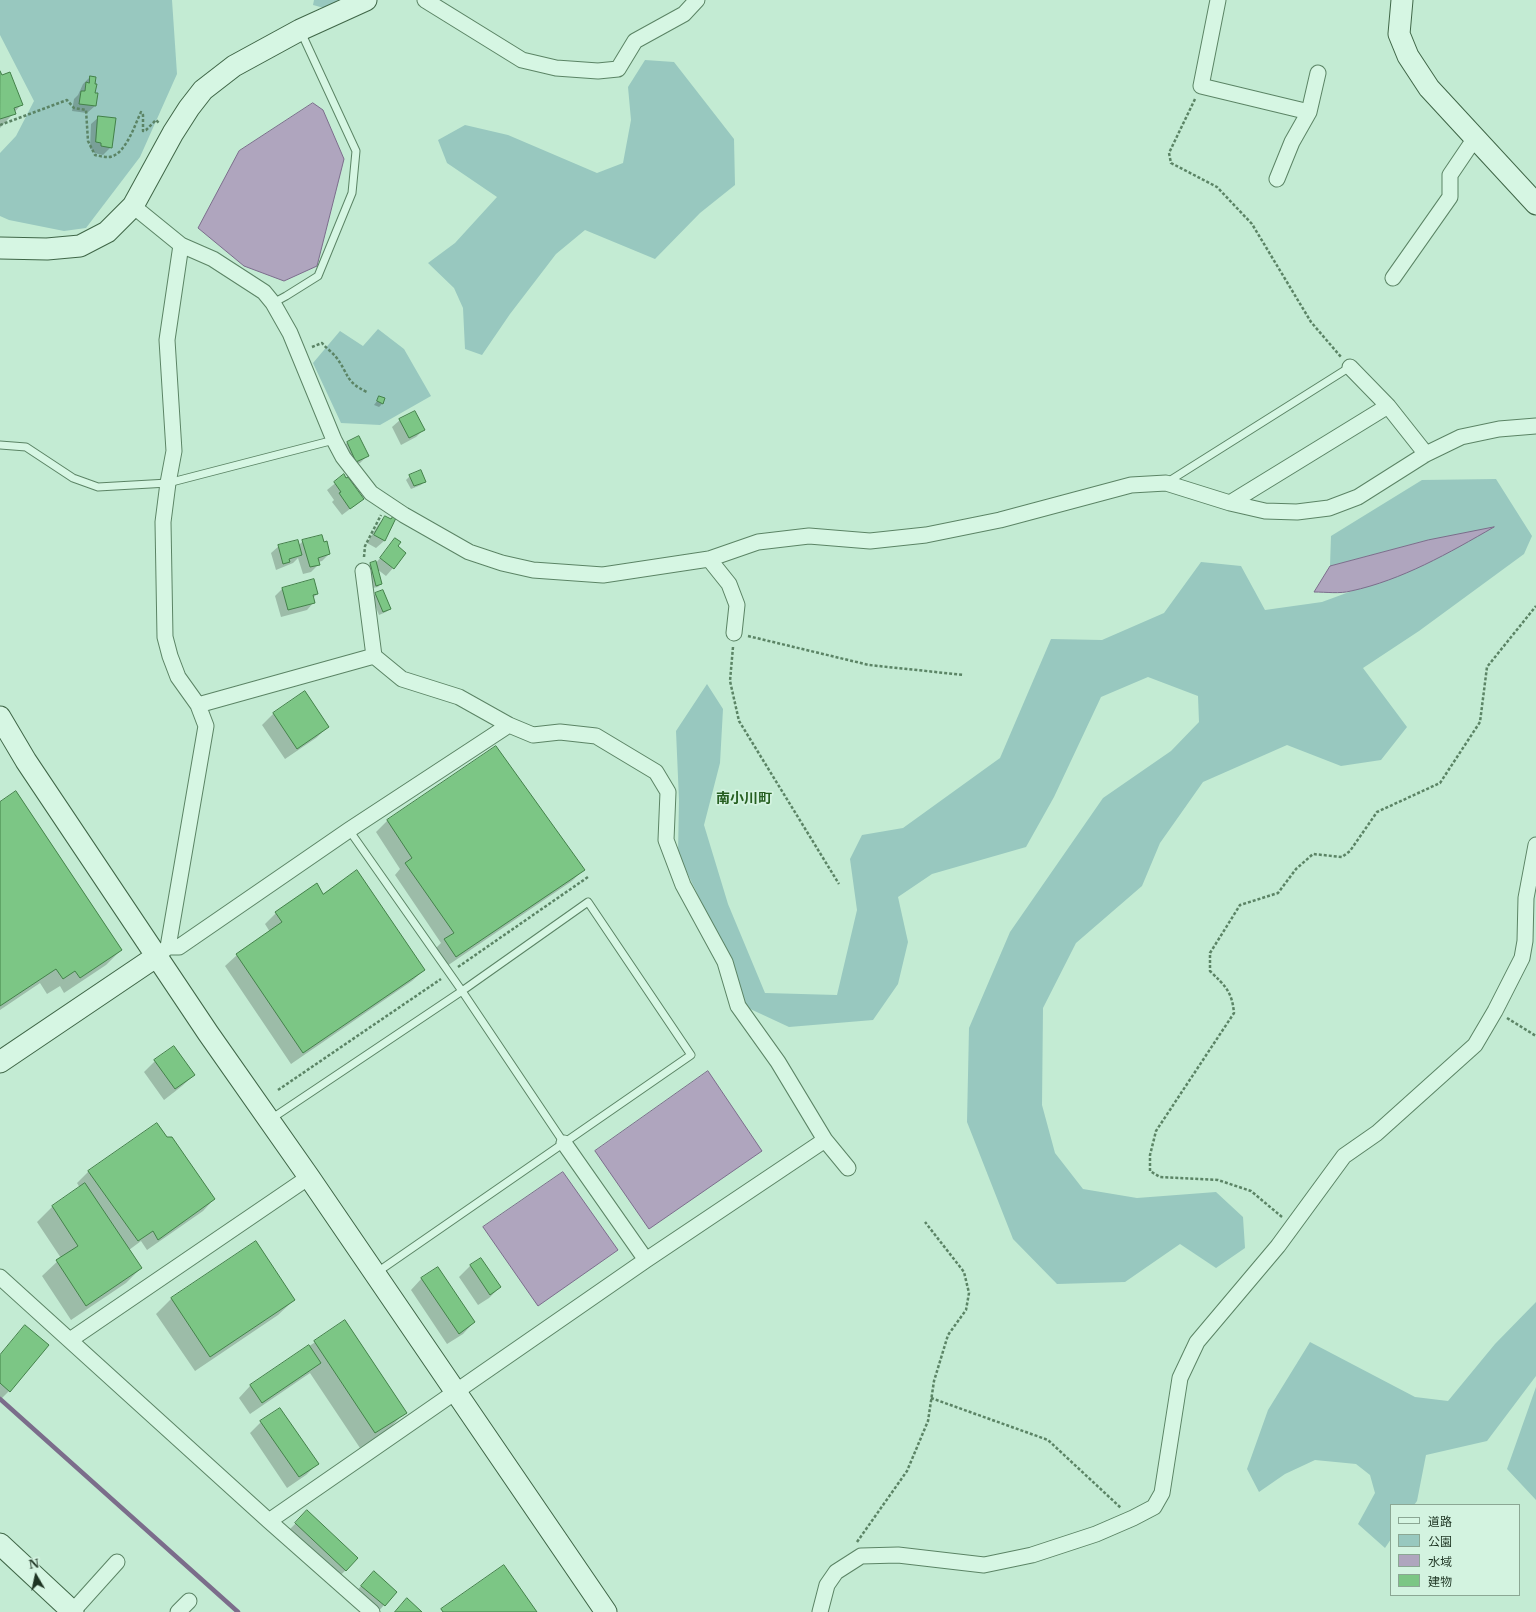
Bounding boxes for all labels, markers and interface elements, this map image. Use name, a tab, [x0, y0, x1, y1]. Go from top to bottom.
district label: 南小川町	[716, 791, 772, 807]
legend	[1390, 1504, 1520, 1596]
text: 道路	[1428, 1514, 1452, 1529]
text: 公園	[1428, 1534, 1452, 1549]
text: 水域	[1428, 1554, 1452, 1569]
north arrow	[16, 1556, 56, 1596]
text: N	[28, 1556, 40, 1572]
text: 建物	[1428, 1574, 1452, 1589]

